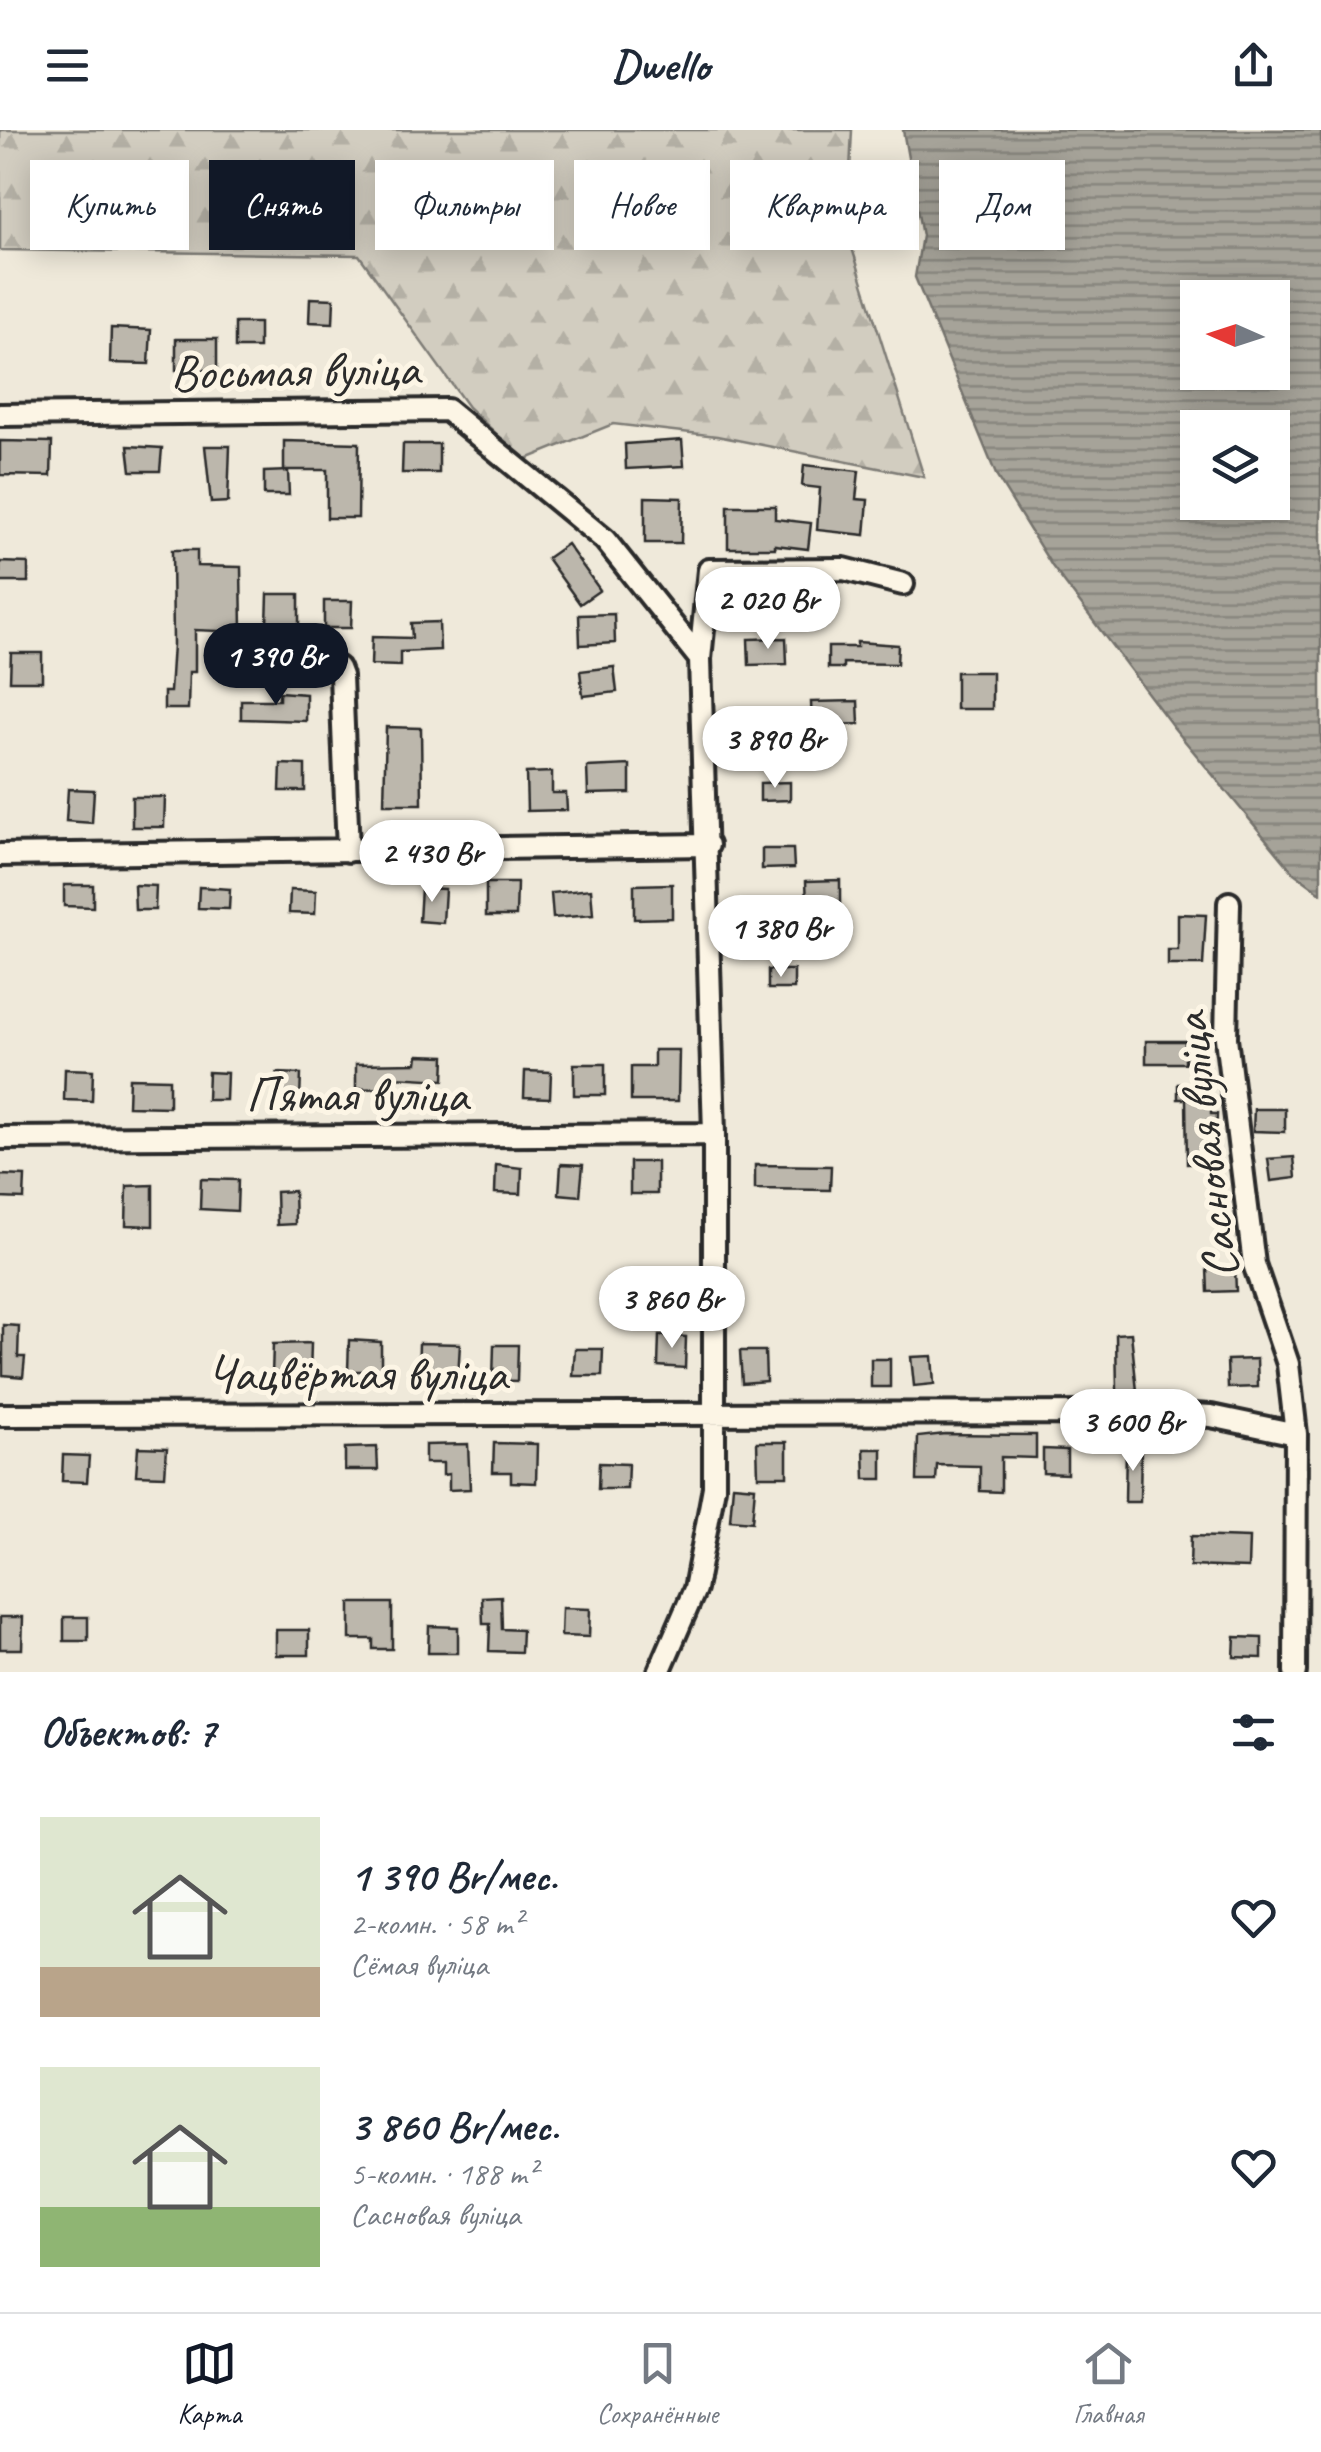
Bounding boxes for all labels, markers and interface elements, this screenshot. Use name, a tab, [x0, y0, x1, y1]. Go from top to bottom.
text: Dwello	[612, 37, 709, 94]
icon: menu	[40, 38, 95, 93]
icon: share	[1226, 38, 1281, 93]
chip: Купить	[30, 160, 189, 250]
chip: Снять	[209, 160, 355, 250]
chip: Фильтры	[375, 160, 554, 250]
chip: Новое	[574, 160, 710, 250]
chip: Квартира	[730, 160, 919, 250]
chip: Дом	[939, 160, 1065, 250]
north arrow	[1180, 280, 1290, 390]
map controls	[1180, 280, 1290, 520]
street label: Восьмая вуліца	[170, 337, 423, 404]
button: layers	[1180, 410, 1290, 520]
pin: 2 020 Br	[665, 567, 871, 652]
text: 2 020 Br	[717, 579, 819, 620]
pin: 1 390 Br	[173, 623, 379, 708]
text: 1 390 Br	[226, 635, 326, 676]
pin: 3 890 Br	[672, 706, 878, 791]
text: 3 890 Br	[725, 718, 825, 759]
pin: 2 430 Br	[329, 820, 535, 905]
text: 2 430 Br	[381, 832, 483, 873]
pin: 1 380 Br	[678, 895, 884, 980]
text: 1 380 Br	[730, 907, 832, 948]
street label: Сасновая вуліца	[1158, 1007, 1253, 1282]
street label: Пятая вуліца	[246, 1063, 471, 1126]
pin: 3 860 Br	[569, 1266, 775, 1351]
text: 3 860 Br	[621, 1278, 723, 1319]
street label: Чацвёртая вуліца	[207, 1342, 510, 1405]
pin: 3 600 Br	[1030, 1389, 1236, 1474]
text: 3 600 Br	[1082, 1401, 1184, 1442]
icon: filters	[1226, 1705, 1281, 1760]
text: Объектов: 7	[40, 1706, 215, 1759]
text: 1 390 Br/мес.	[350, 1850, 557, 1903]
icon: home	[120, 1857, 240, 1977]
icon: heart	[1226, 1890, 1281, 1945]
text: 2-комн. · 58 m²	[350, 1903, 522, 1944]
text: Сёмая вуліца	[350, 1944, 488, 1985]
text: 3 860 Br/мес.	[350, 2100, 559, 2153]
icon: home	[120, 2107, 240, 2227]
icon: heart	[1226, 2140, 1281, 2195]
text: 5-комн. · 188 m²	[350, 2153, 537, 2194]
text: Сасновая вуліца	[350, 2194, 520, 2235]
tab: Карта	[178, 2336, 242, 2431]
tab: Сохранённые	[597, 2336, 718, 2431]
tab: Главная	[1073, 2336, 1143, 2431]

